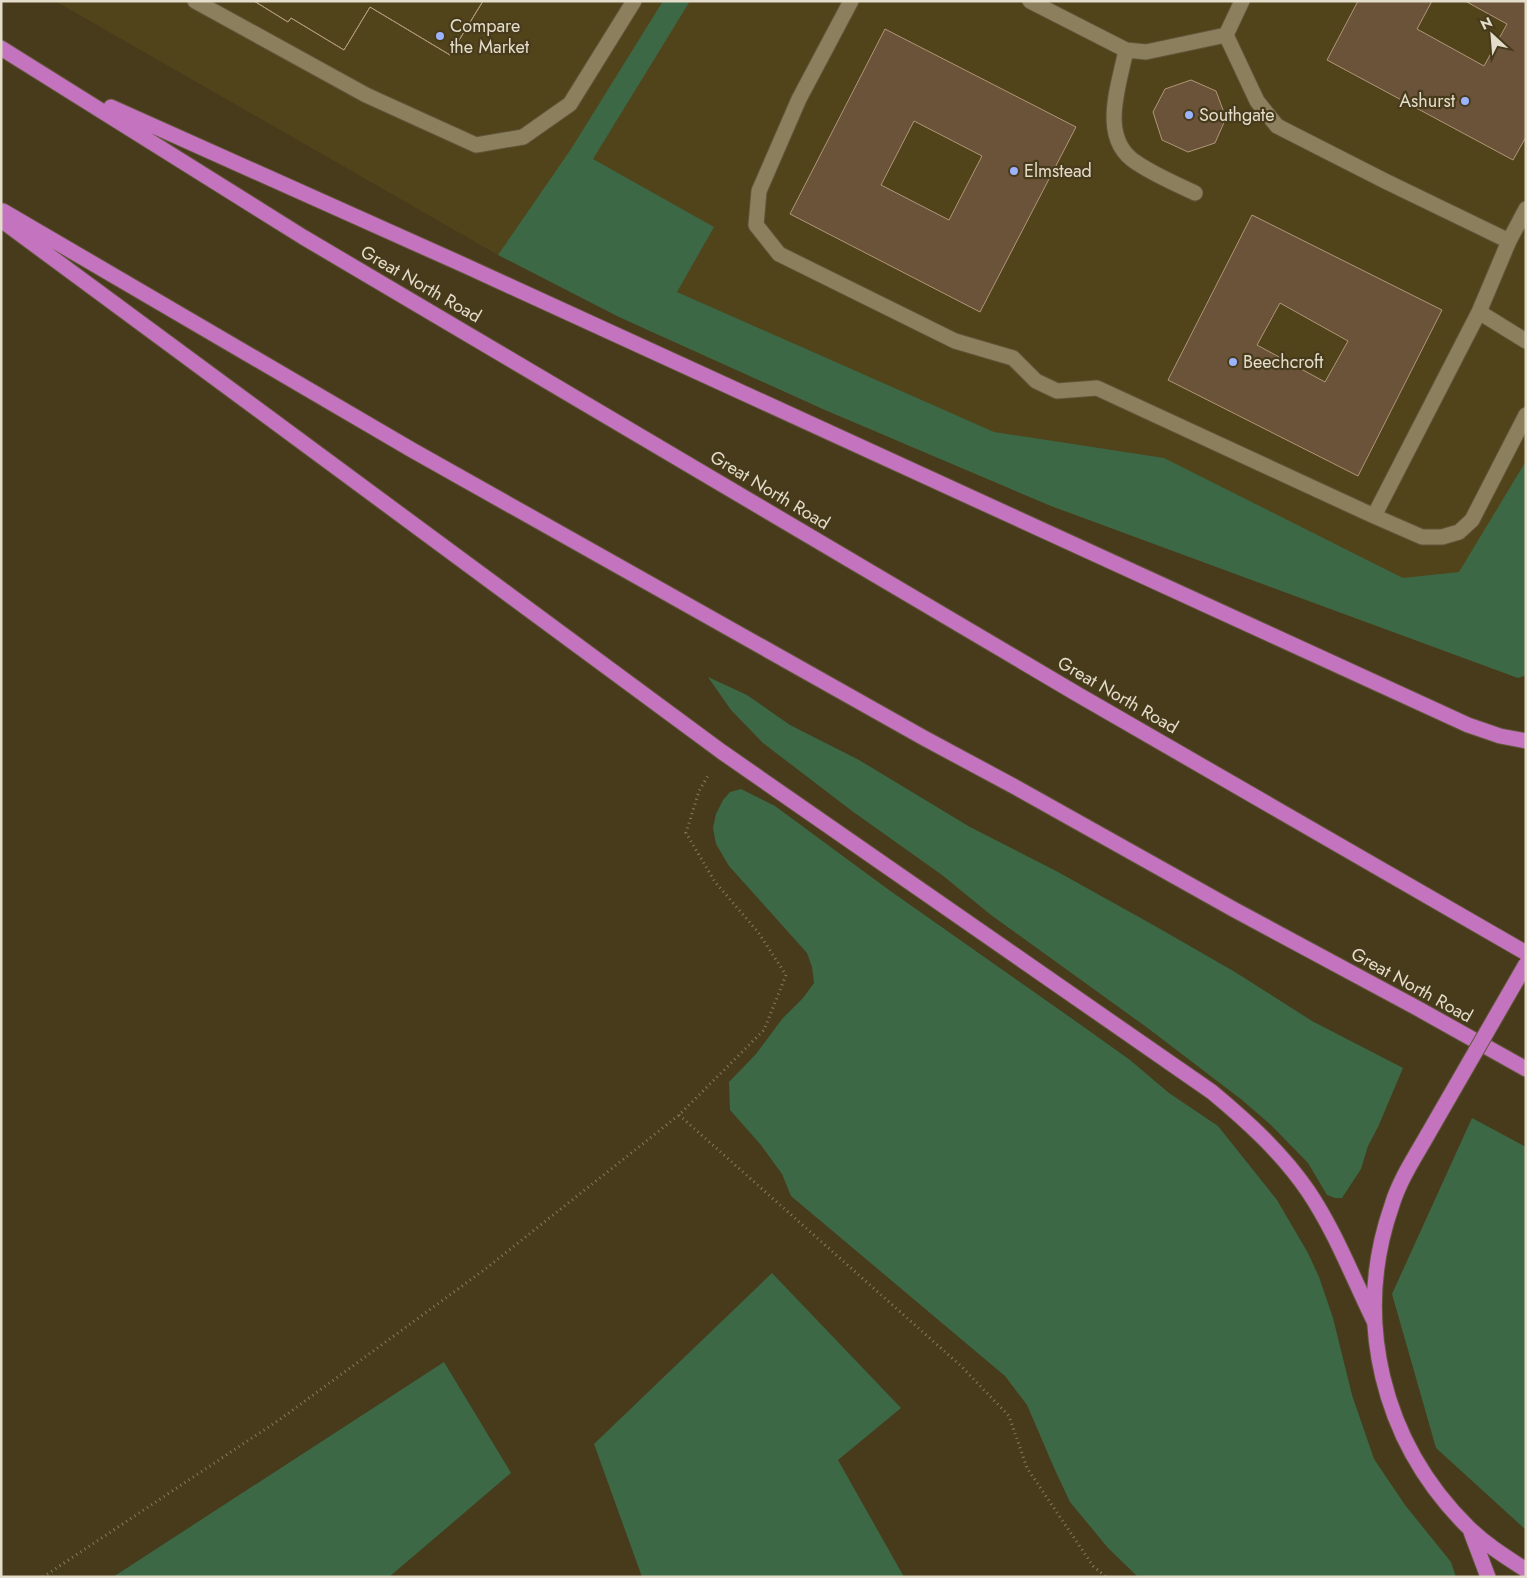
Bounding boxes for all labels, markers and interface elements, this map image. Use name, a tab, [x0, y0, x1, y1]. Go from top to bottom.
north arrow	[1467, 10, 1517, 60]
text: N	[1477, 12, 1496, 35]
place label: Compare the Market	[450, 13, 530, 60]
marker: Compare the Market	[434, 30, 446, 42]
place label: Ashurst	[1399, 88, 1456, 114]
marker: Ashurst	[1459, 95, 1471, 107]
place label: Southgate	[1199, 102, 1274, 128]
marker: Southgate	[1183, 109, 1195, 121]
place label: Elmstead	[1024, 158, 1092, 184]
marker: Elmstead	[1008, 165, 1020, 177]
street label: Great North Road	[356, 239, 486, 329]
place label: Beechcroft	[1243, 349, 1324, 375]
marker: Beechcroft	[1227, 356, 1239, 368]
street label: Great North Road	[705, 444, 835, 536]
street label: Great North Road	[1053, 650, 1183, 740]
street label: Great North Road	[1346, 941, 1478, 1029]

